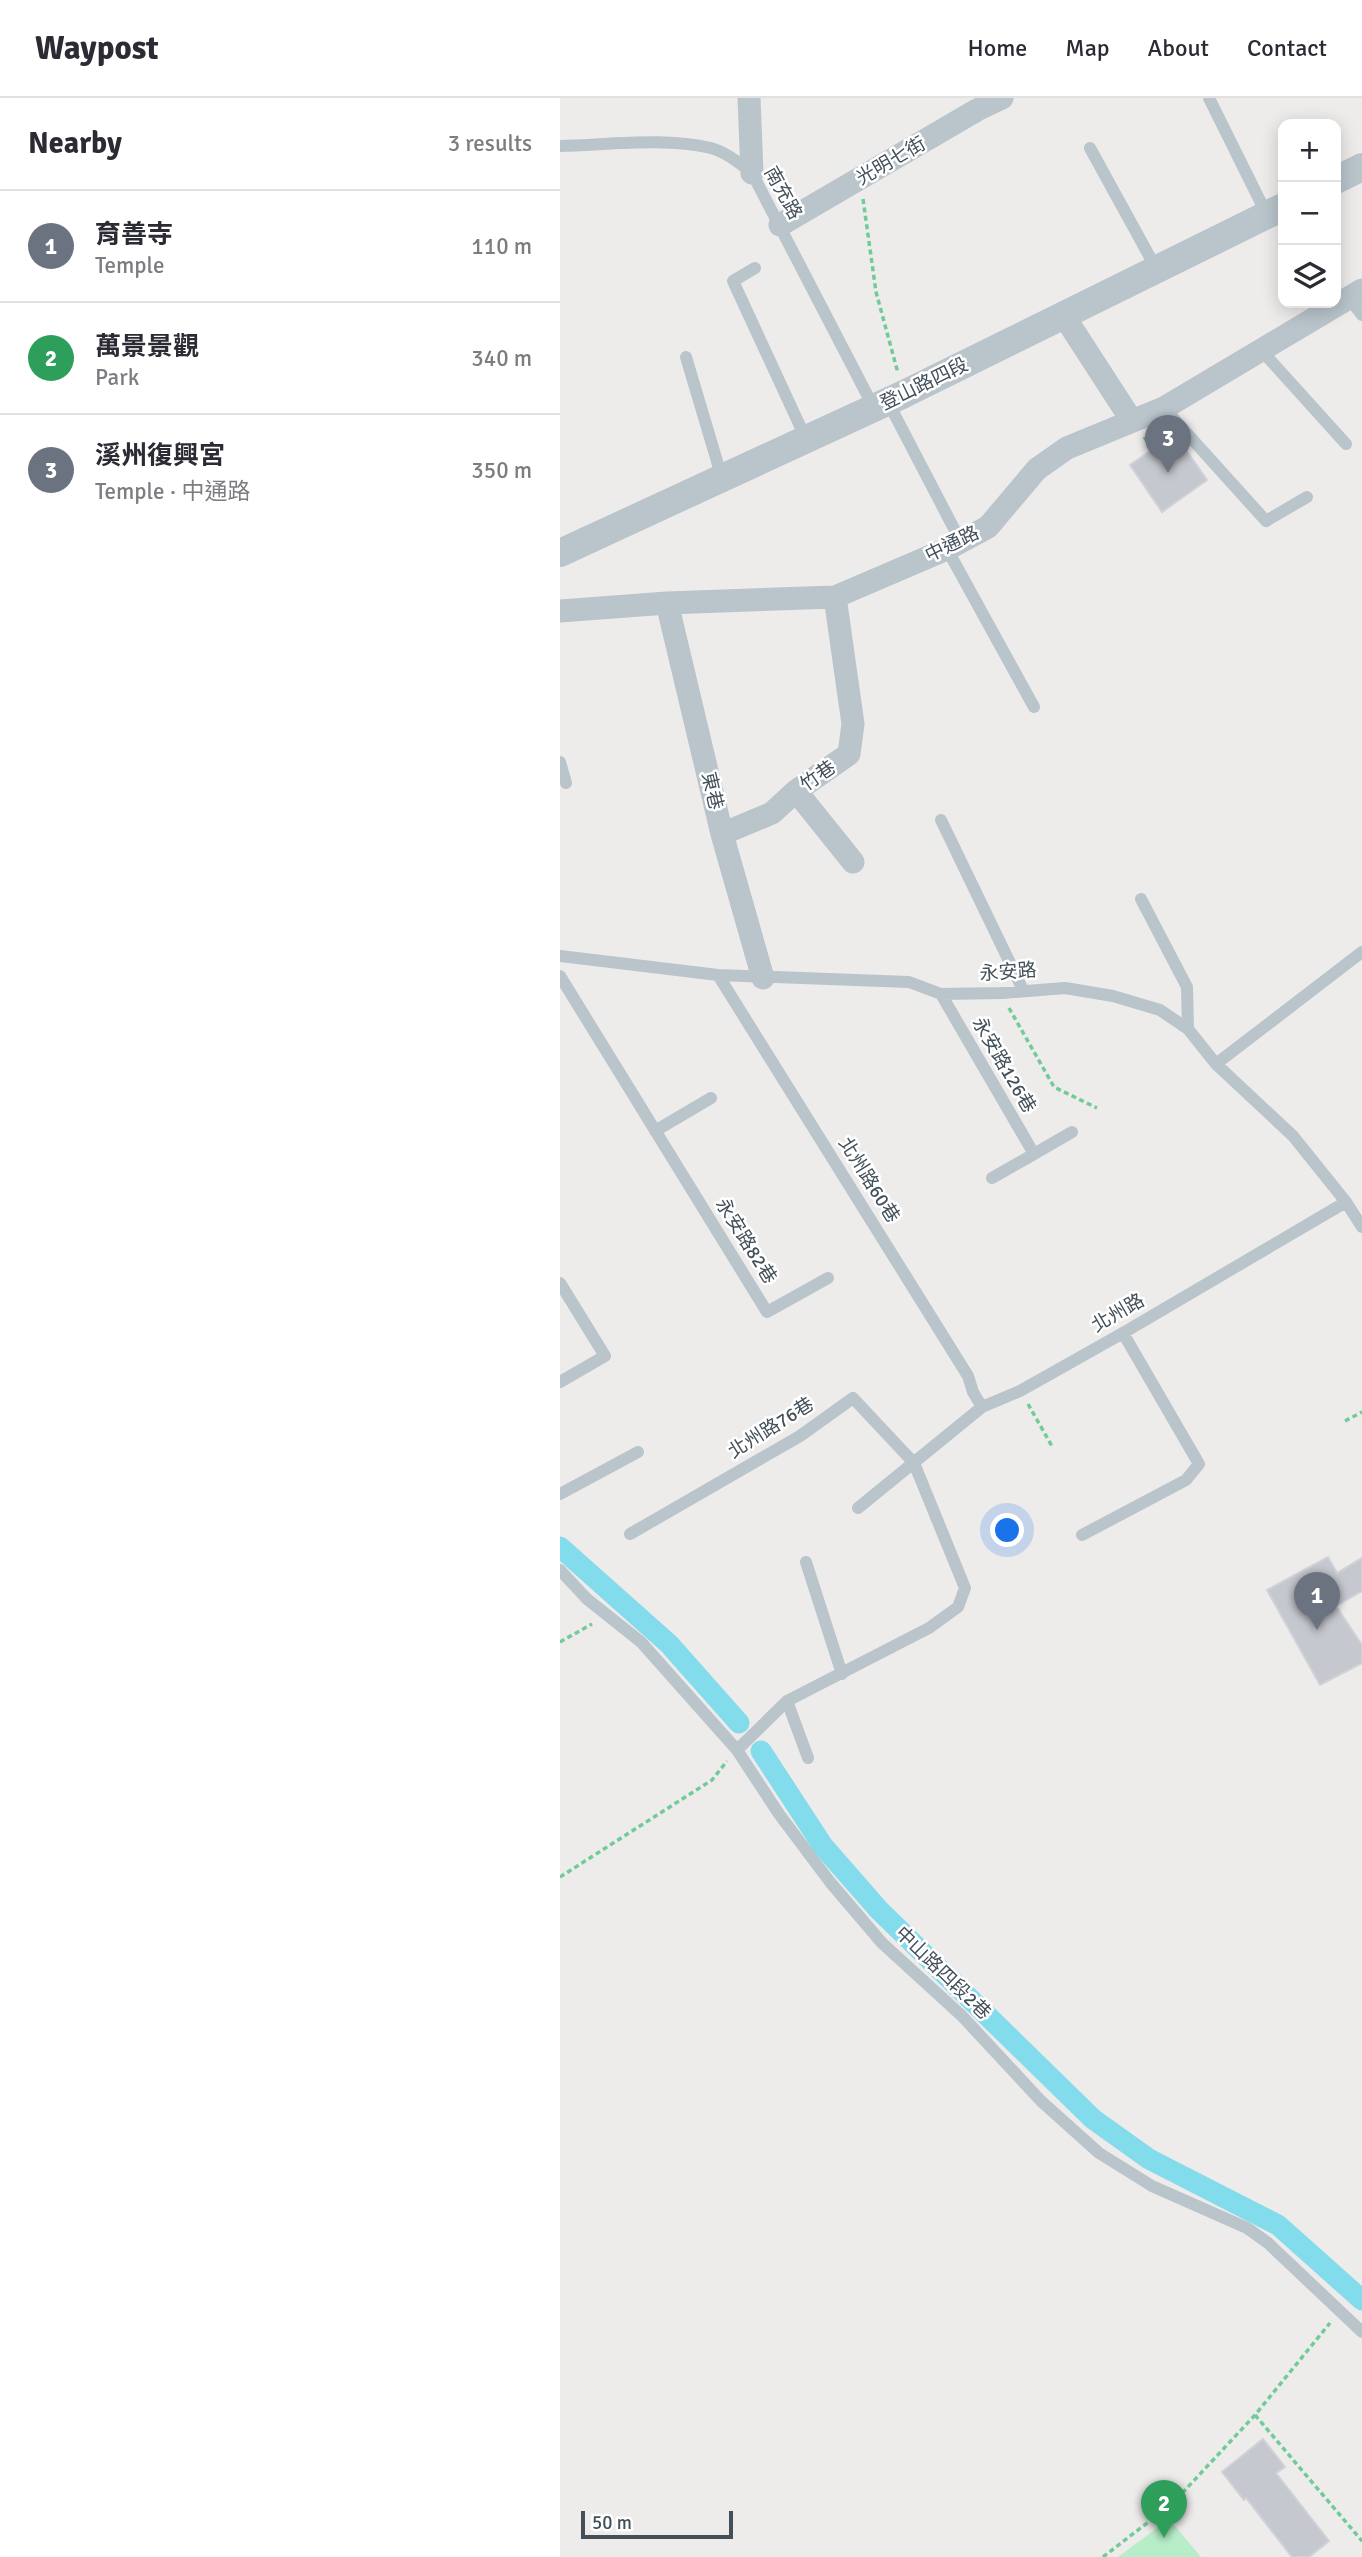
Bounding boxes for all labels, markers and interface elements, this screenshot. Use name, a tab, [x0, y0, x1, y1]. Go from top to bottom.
text: Waypost	[35, 28, 159, 69]
text: Home	[967, 33, 1027, 63]
text: Map	[1065, 33, 1110, 63]
text: About	[1148, 33, 1209, 63]
text: Contact	[1247, 33, 1327, 63]
map controls	[1278, 119, 1341, 308]
button: +	[1278, 119, 1341, 182]
text: Nearby	[28, 125, 122, 162]
text: 3 results	[448, 129, 532, 158]
street label: 光明七街	[852, 132, 930, 190]
street label: 南充路	[759, 162, 807, 224]
button: −	[1278, 182, 1341, 245]
text: 育善寺	[95, 219, 173, 251]
text: 1	[45, 232, 57, 261]
text: 110 m	[471, 232, 532, 261]
button: layers	[1278, 245, 1341, 308]
text: Temple	[95, 251, 164, 280]
text: 萬景景觀	[95, 331, 199, 363]
text: 2	[45, 344, 57, 373]
text: 340 m	[471, 344, 532, 373]
street label: 登山路四段	[876, 352, 972, 416]
text: Park	[95, 363, 139, 392]
pin: 3	[1145, 415, 1191, 473]
text: 溪州復興宮	[95, 440, 225, 472]
text: 3	[45, 456, 57, 485]
text: 350 m	[471, 456, 532, 485]
text: Temple · 中通路	[95, 477, 251, 506]
street label: 中通路	[921, 521, 983, 567]
street label: 竹巷	[796, 755, 840, 797]
street label: 東巷	[696, 770, 728, 812]
street label: 永安路	[979, 958, 1037, 986]
street label: 永安路126巷	[967, 1013, 1041, 1117]
street label: 北州路60巷	[833, 1133, 905, 1227]
street label: 永安路82巷	[710, 1194, 782, 1288]
street label: 北州路	[1087, 1288, 1149, 1338]
street label: 北州路76巷	[724, 1392, 818, 1464]
your location	[990, 1513, 1024, 1547]
pin: 1	[1294, 1572, 1340, 1630]
street label: 中山路四段2巷	[890, 1921, 996, 2025]
pin: 2	[1141, 2480, 1187, 2538]
scale bar	[581, 2508, 733, 2540]
text: 50 m	[592, 2511, 632, 2535]

